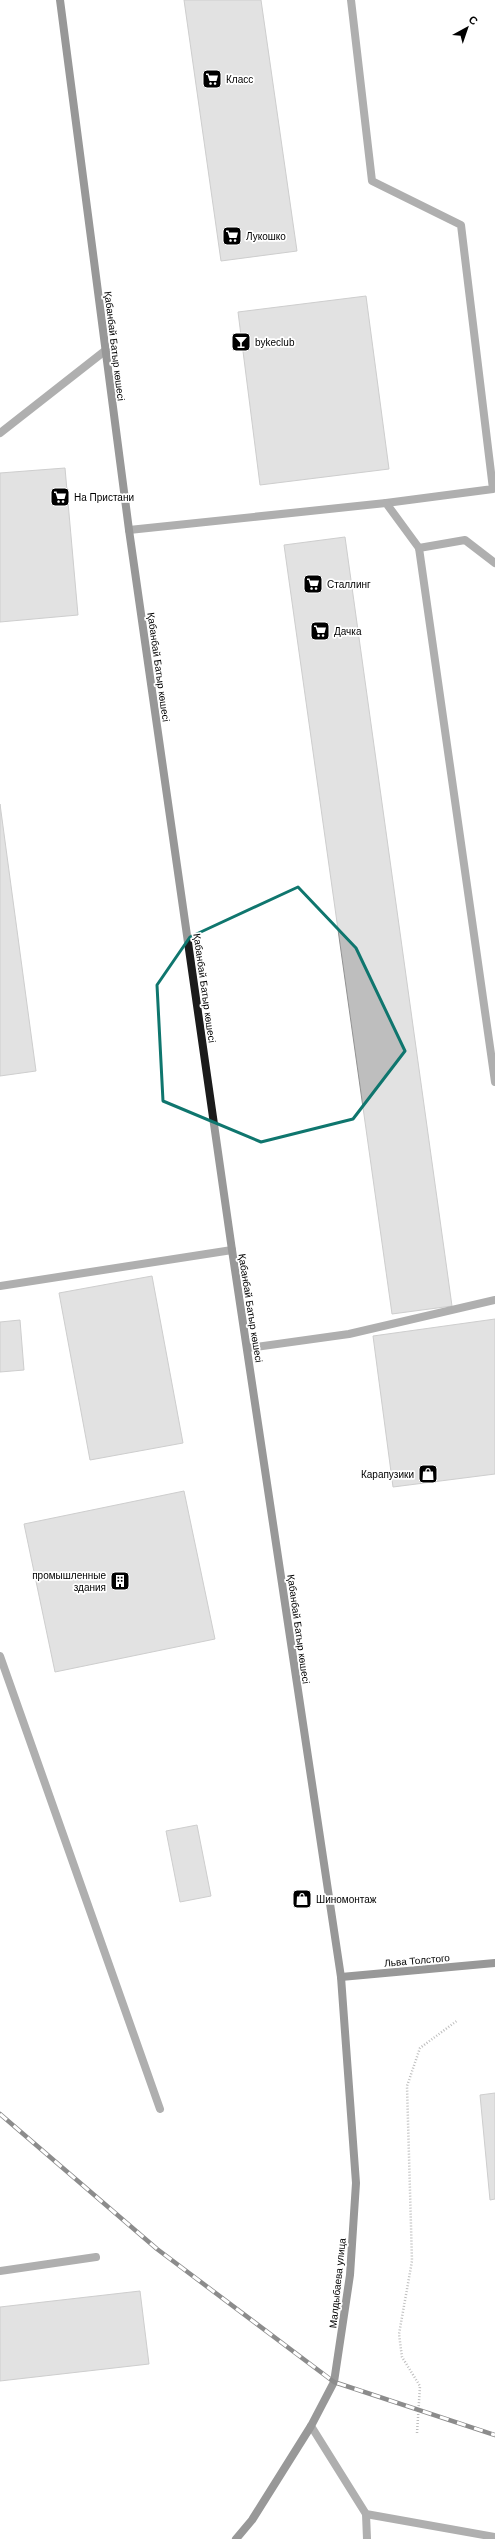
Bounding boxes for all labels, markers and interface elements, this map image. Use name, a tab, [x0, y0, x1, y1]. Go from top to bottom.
north arrow	[447, 8, 487, 48]
text: С	[467, 13, 480, 28]
supermarket icon: Класс	[201, 68, 223, 90]
place label: Класс	[226, 74, 253, 85]
supermarket icon: Лукошко	[221, 225, 243, 247]
place label: Лукошко	[246, 231, 286, 242]
street label: Қабанбай Батыр көшесі	[102, 291, 127, 401]
bar icon: bykeclub	[230, 331, 252, 353]
place label: bykeclub	[255, 337, 295, 348]
supermarket icon: На Пристани	[49, 486, 71, 508]
place label: На Пристани	[74, 492, 134, 503]
supermarket icon: Сталлинг	[302, 573, 324, 595]
place label: Сталлинг	[327, 579, 371, 590]
street label: Қабанбай Батыр көшесі	[145, 612, 172, 722]
supermarket icon: Дачка	[309, 620, 331, 642]
place label: Дачка	[334, 626, 362, 637]
street label: Қабанбай Батыр көшесі	[191, 933, 218, 1043]
street label: Қабанбай Батыр көшесі	[236, 1253, 265, 1363]
shop icon: Карапузики	[417, 1463, 439, 1485]
place label: Карапузики	[361, 1469, 414, 1480]
place label: промышленные здания	[32, 1570, 106, 1593]
building icon: промышленные здания	[109, 1570, 131, 1592]
street label: Қабанбай Батыр көшесі	[285, 1574, 312, 1684]
shop icon: Шиномонтаж	[291, 1888, 313, 1910]
place label: Шиномонтаж	[316, 1894, 377, 1905]
street label: Льва Толстого	[384, 1952, 451, 1969]
street label: Малдыбаева улица	[327, 2237, 348, 2329]

